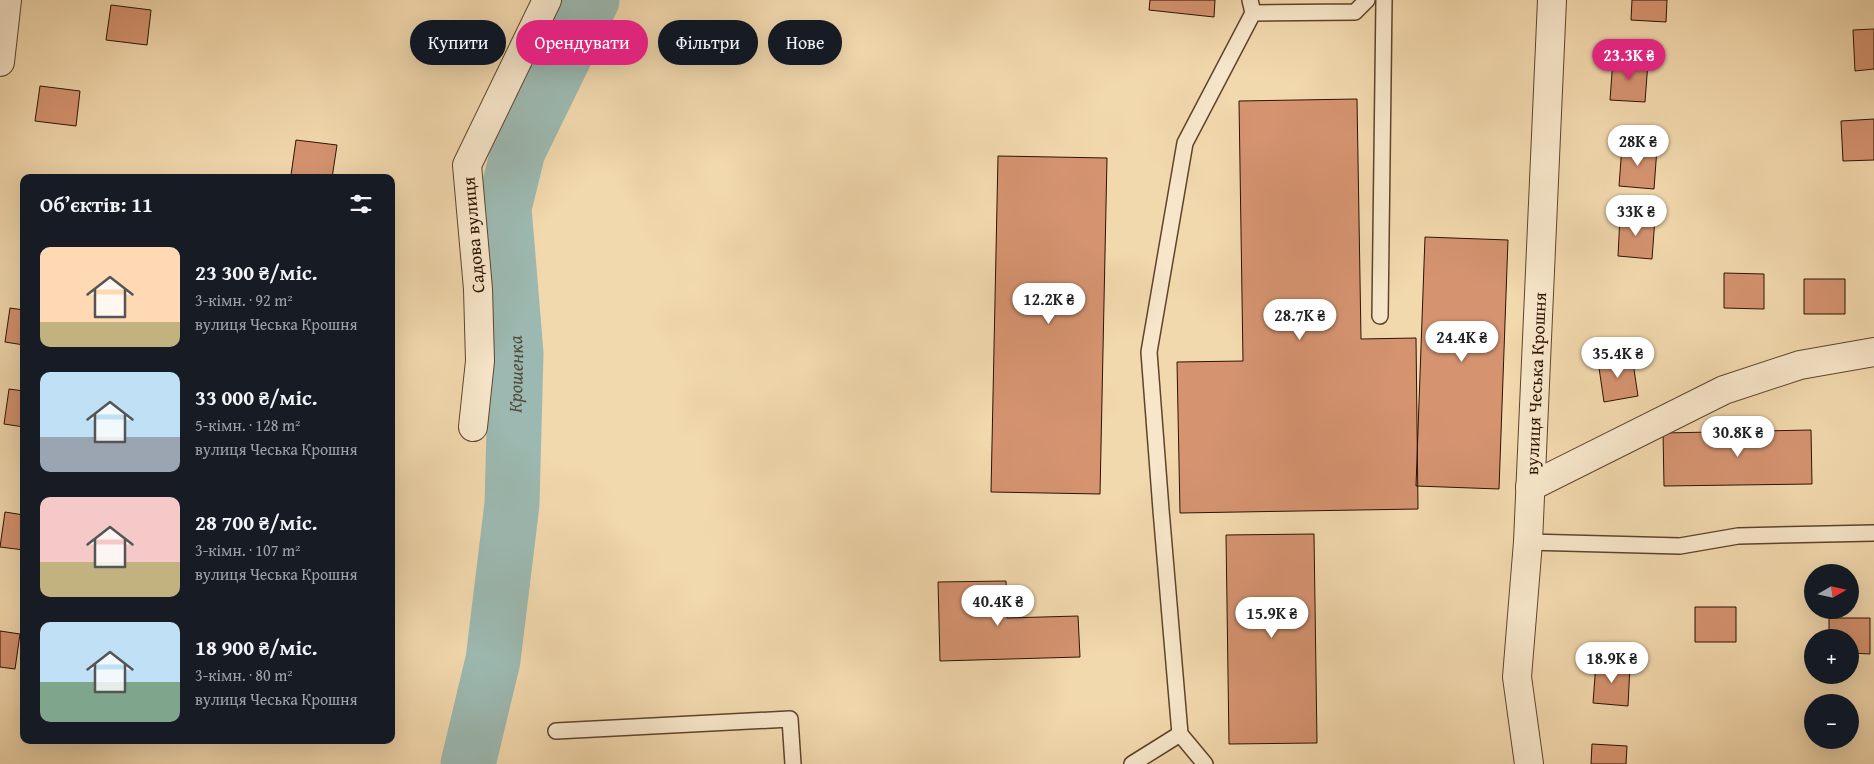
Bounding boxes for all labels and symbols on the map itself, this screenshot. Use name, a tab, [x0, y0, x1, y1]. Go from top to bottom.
pin: 23.3K ₴	[1583, 38, 1675, 81]
pin: 28K ₴	[1603, 124, 1673, 167]
street label: Садова вулиця	[454, 176, 492, 294]
pin: 33K ₴	[1601, 194, 1671, 237]
pin: 12.2K ₴	[1003, 282, 1095, 325]
street label: вулиця Чеська Крошня	[1517, 291, 1553, 475]
pin: 28.7K ₴	[1254, 298, 1346, 341]
pin: 24.4K ₴	[1416, 320, 1508, 363]
water label: Крошенка	[500, 334, 530, 413]
pin: 35.4K ₴	[1572, 336, 1664, 379]
pin: 30.8K ₴	[1692, 416, 1784, 458]
north arrow	[1804, 564, 1859, 619]
pin: 40.4K ₴	[952, 584, 1044, 627]
pin: 15.9K ₴	[1226, 596, 1318, 639]
pin: 18.9K ₴	[1566, 642, 1658, 684]

